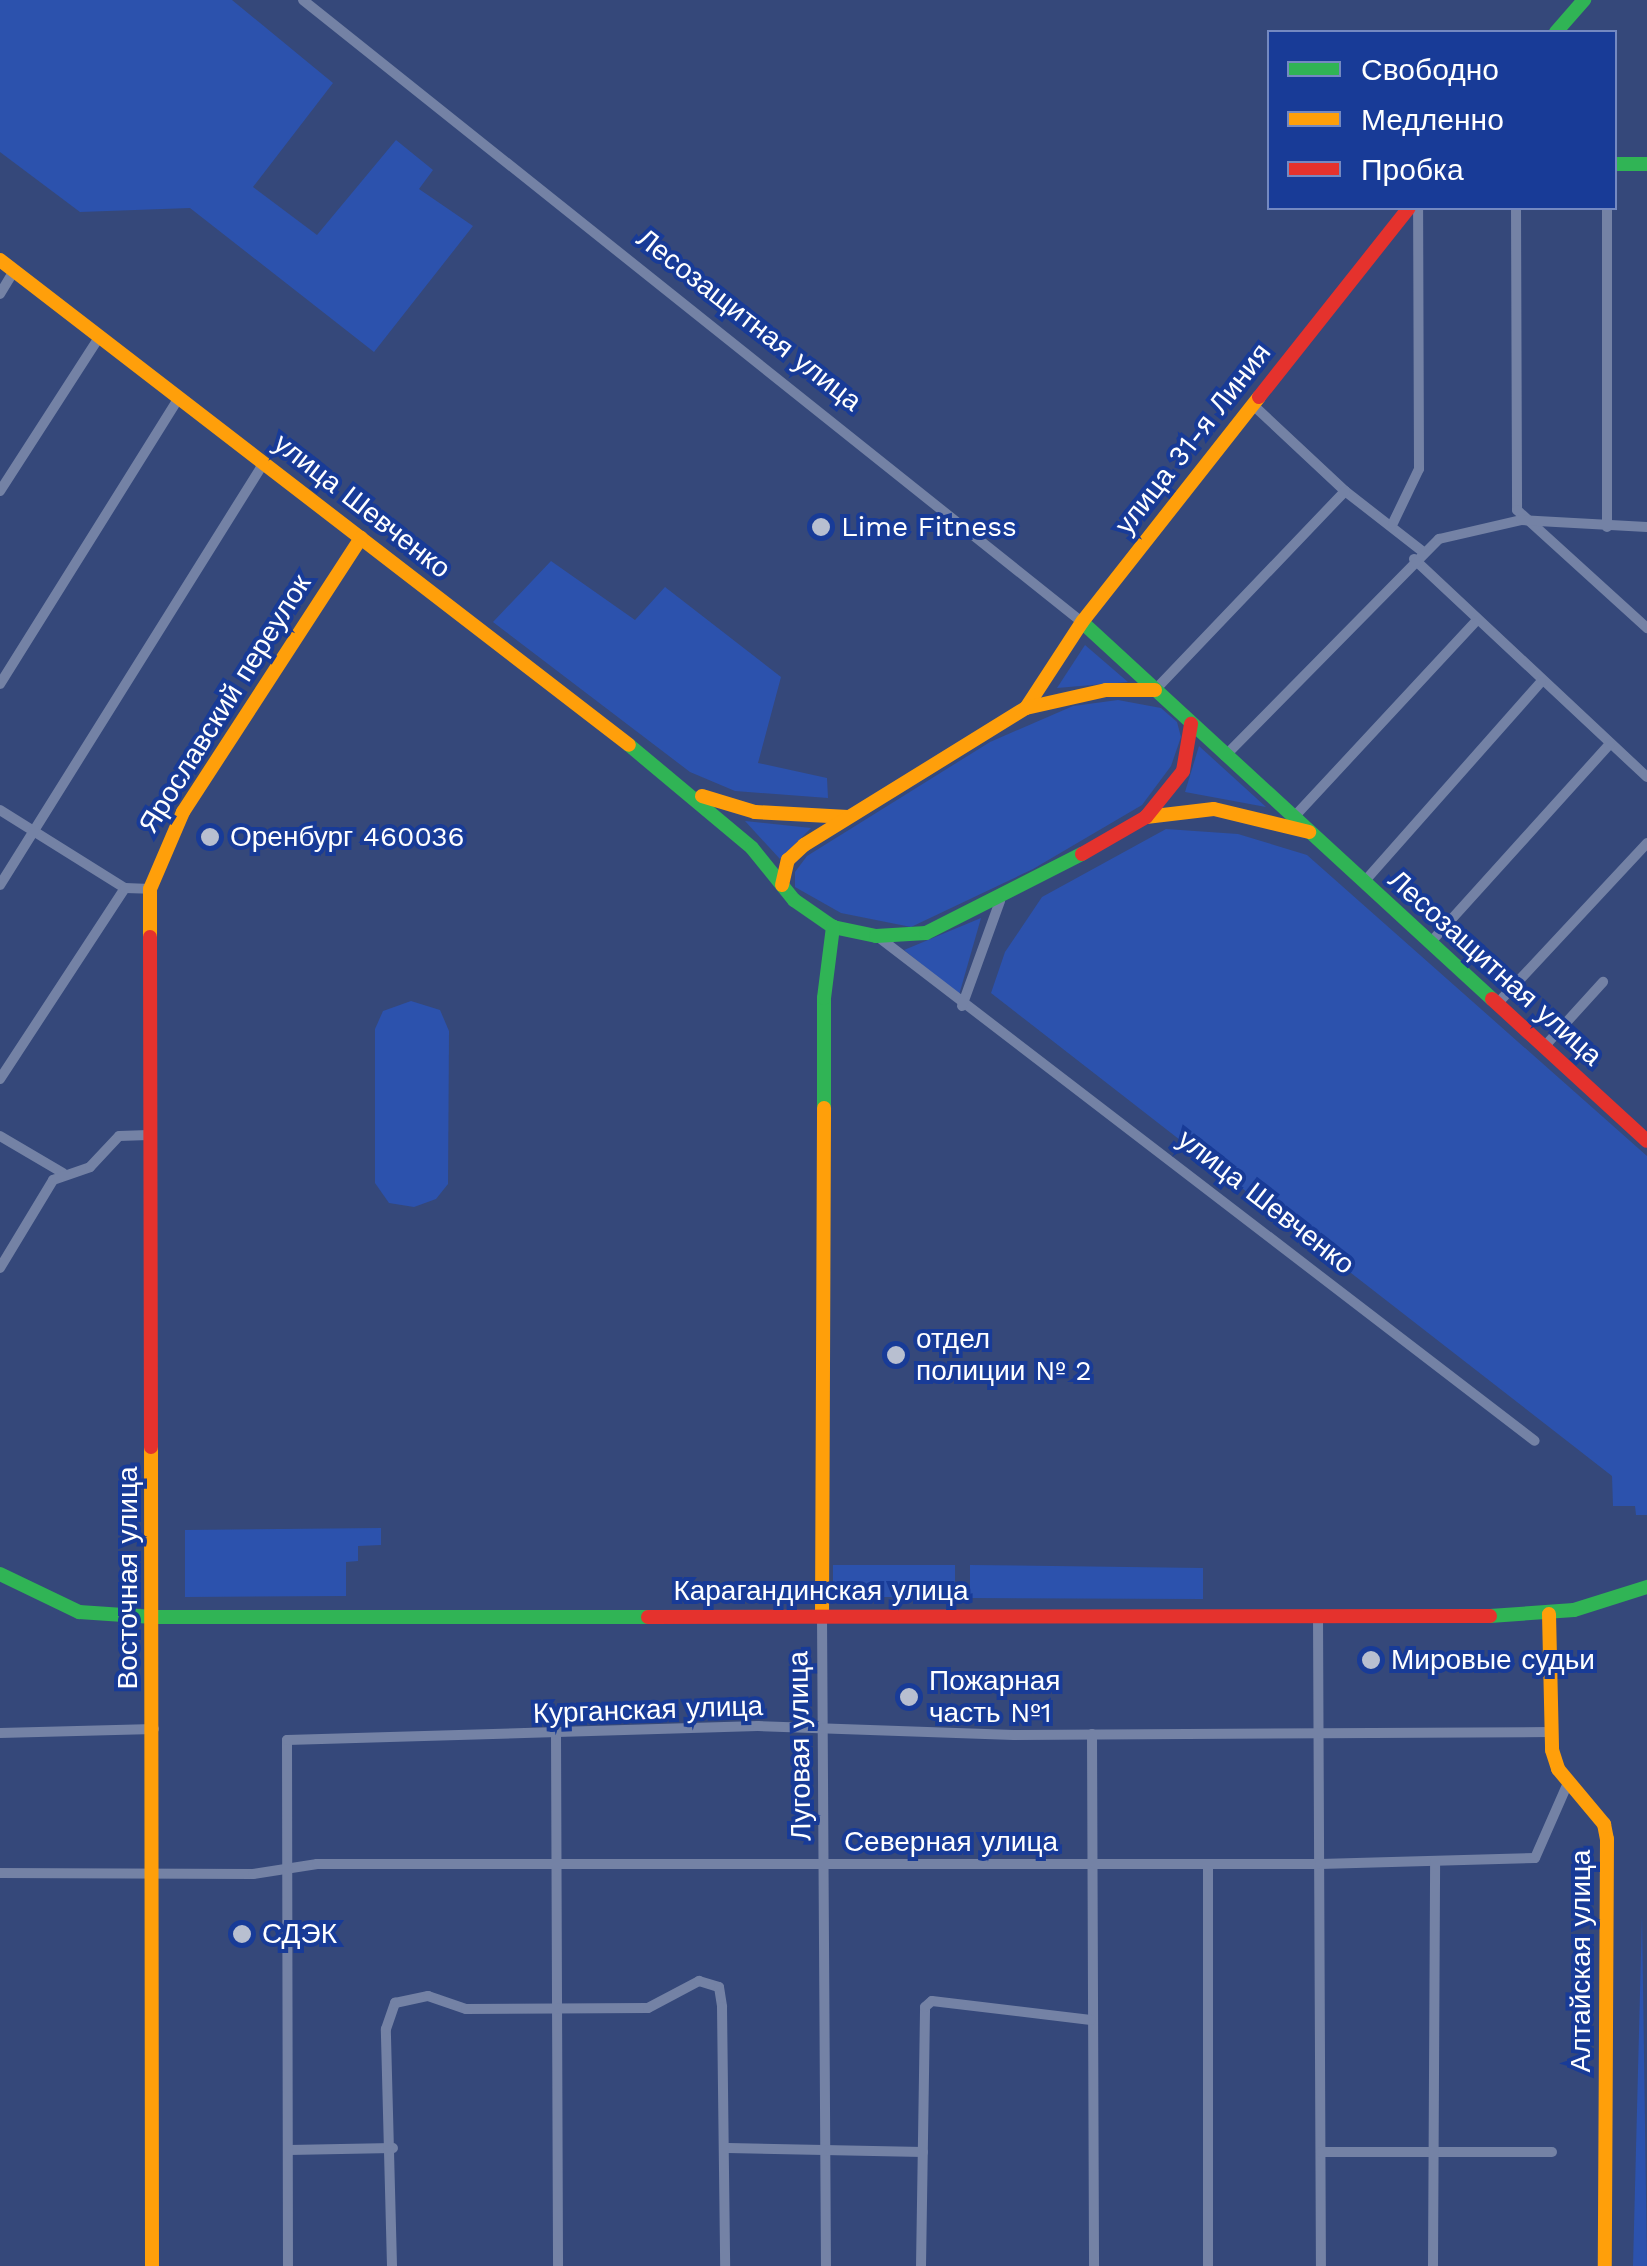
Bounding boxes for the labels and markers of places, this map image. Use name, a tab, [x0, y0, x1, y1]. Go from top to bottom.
place label: Lime Fitness	[841, 510, 1017, 544]
marker: Lime Fitness	[810, 516, 832, 538]
place label: Оренбург 460036	[230, 820, 465, 854]
marker: Оренбург 460036	[199, 826, 221, 848]
place label: отдел полиции № 2	[916, 1322, 1091, 1388]
marker: отдел полиции № 2	[885, 1344, 907, 1366]
place label: Мировые судьи	[1391, 1643, 1595, 1677]
marker: Мировые судьи	[1360, 1649, 1382, 1671]
place label: Пожарная часть №1	[929, 1664, 1060, 1730]
marker: Пожарная часть №1	[898, 1686, 920, 1708]
place label: СДЭК	[262, 1917, 337, 1951]
marker: СДЭК	[231, 1923, 253, 1945]

